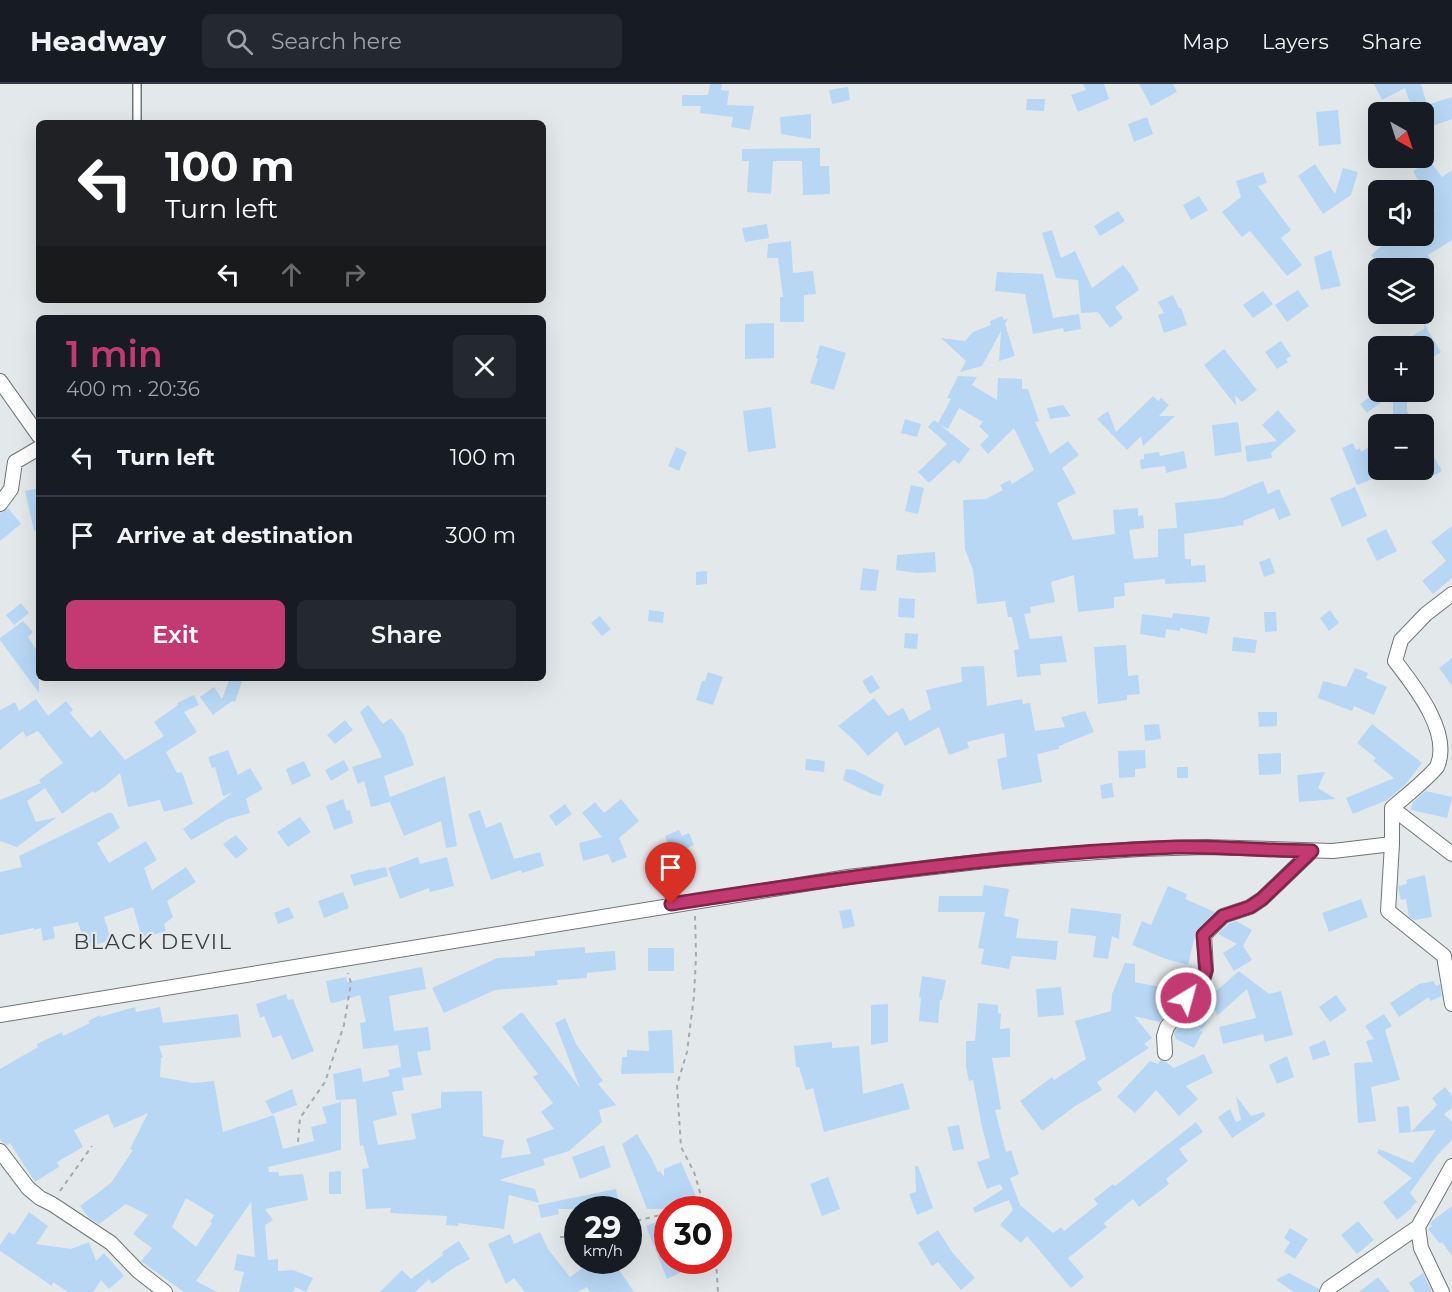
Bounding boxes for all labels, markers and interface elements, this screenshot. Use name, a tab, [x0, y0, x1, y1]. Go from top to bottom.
search box	[202, 14, 622, 68]
text: Headway	[30, 24, 166, 58]
icon: search	[223, 25, 256, 58]
text: Search here	[271, 28, 402, 55]
text: Map	[1182, 29, 1229, 54]
text: Layers	[1262, 29, 1329, 54]
text: Share	[1362, 29, 1422, 54]
north arrow	[1368, 102, 1434, 168]
map controls	[1368, 102, 1434, 480]
text: 100 m	[165, 140, 294, 192]
icon: left	[66, 144, 144, 222]
button: sound	[1368, 180, 1434, 246]
text: Turn left	[165, 192, 278, 225]
icon: left	[212, 258, 245, 291]
icon: ahead	[275, 258, 308, 291]
icon: right	[338, 258, 371, 291]
button: layers	[1368, 258, 1434, 324]
text: 1 min	[66, 332, 163, 376]
button: close	[453, 335, 516, 398]
button: +	[1368, 336, 1434, 402]
text: 400 m · 20:36	[66, 377, 200, 401]
button: −	[1368, 414, 1434, 480]
icon: left	[66, 441, 99, 474]
text: Turn left	[117, 444, 215, 471]
text: 100 m	[450, 444, 516, 471]
icon: arrive	[66, 519, 99, 552]
text: Arrive at destination	[117, 522, 353, 549]
text: 300 m	[445, 522, 516, 549]
button: Exit	[66, 600, 285, 669]
button: Share	[297, 600, 516, 669]
pin	[645, 842, 696, 904]
icon: arrive	[654, 851, 687, 884]
district label: BLACK DEVIL	[73, 929, 233, 954]
position arrow	[1154, 966, 1218, 1030]
speed limit sign: 30	[654, 1196, 732, 1274]
text: 29	[585, 1209, 621, 1246]
text: km/h	[583, 1241, 623, 1260]

